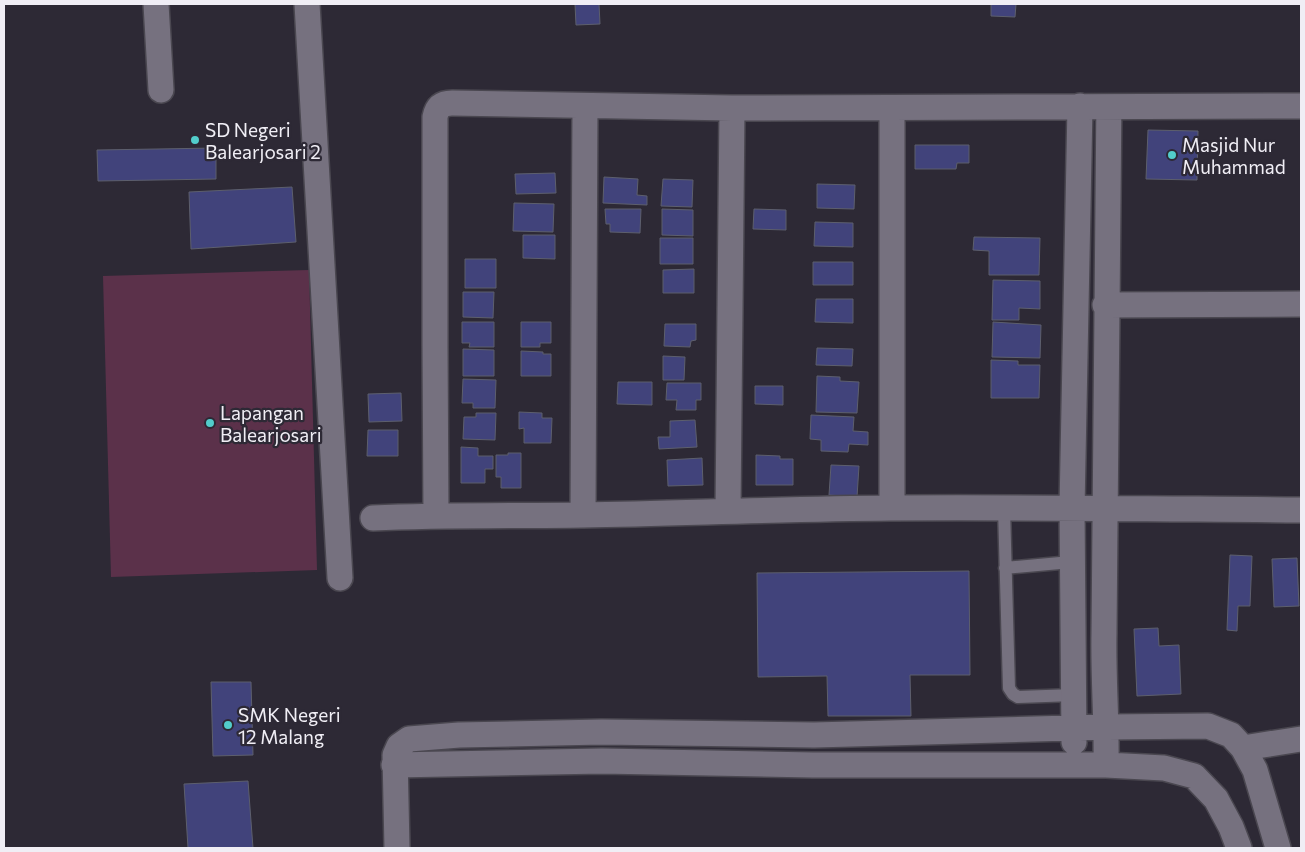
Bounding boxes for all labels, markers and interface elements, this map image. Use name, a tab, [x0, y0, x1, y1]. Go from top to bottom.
place label: SD Negeri Balearjosari 2	[205, 118, 321, 163]
place label: Masjid Nur Muhammad	[1182, 133, 1286, 178]
marker: SD Negeri Balearjosari 2	[189, 134, 201, 146]
marker: Masjid Nur Muhammad	[1166, 149, 1178, 161]
place label: Lapangan Balearjosari	[220, 401, 322, 446]
marker: Lapangan Balearjosari	[204, 417, 216, 429]
place label: SMK Negeri 12 Malang	[238, 703, 341, 748]
marker: SMK Negeri 12 Malang	[222, 719, 234, 731]

